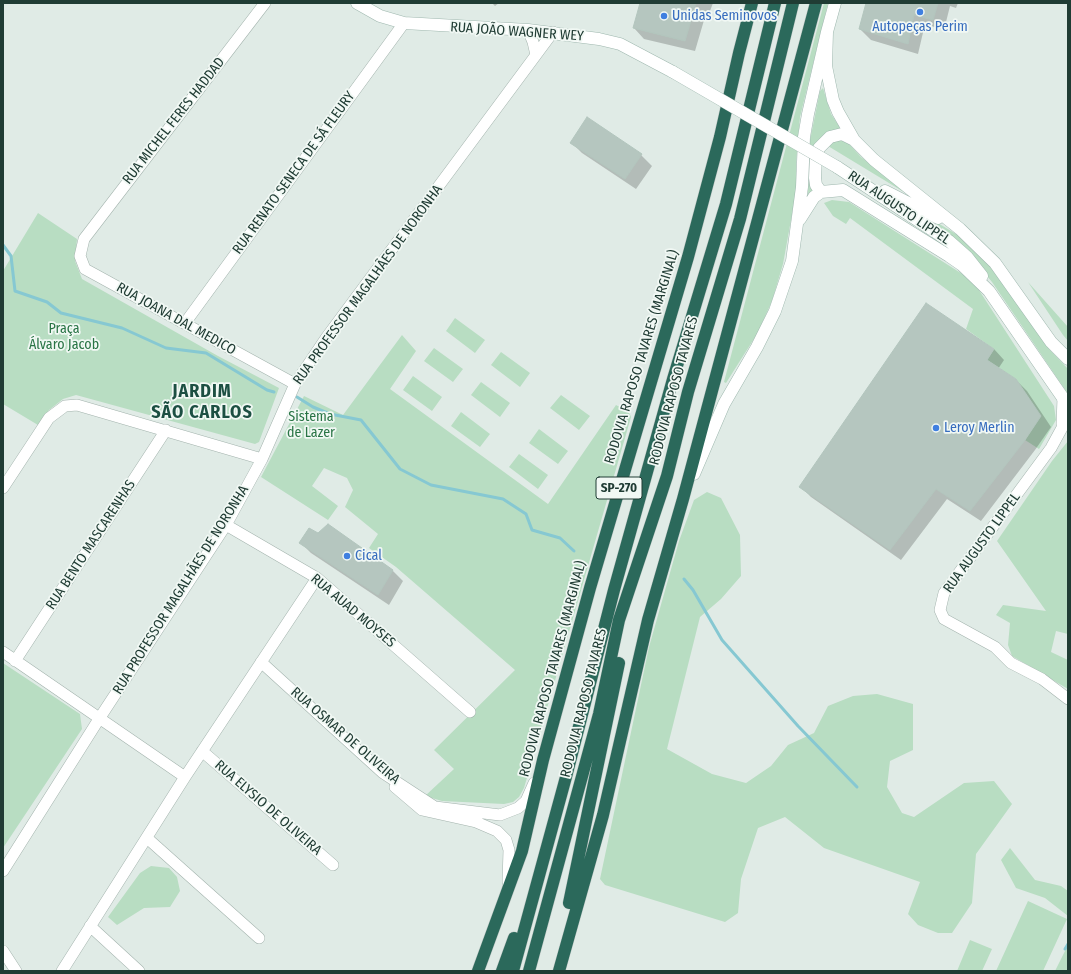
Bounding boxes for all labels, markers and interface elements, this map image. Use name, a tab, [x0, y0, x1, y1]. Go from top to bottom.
marker: Autopeças Perim	[915, 7, 925, 17]
place label: Unidas Seminovos	[672, 8, 777, 24]
marker: Unidas Seminovos	[659, 11, 669, 21]
street label: RUA JOÃO WAGNER WEY	[450, 19, 584, 45]
place label: Autopeças Perim	[872, 19, 968, 35]
street label: RUA MICHEL FERES HADDAD	[119, 54, 229, 188]
street label: RUA RENATO SENECA DE SÁ FLEURY	[229, 88, 359, 258]
street label: RUA AUGUSTO LIPPEL	[845, 168, 953, 248]
street label: RUA PROFESSOR MAGALHÃES DE NORONHA	[290, 182, 446, 388]
street label: RODOVIA RAPOSO TAVARES (MARGINAL)	[601, 248, 683, 466]
street label: RUA JOANA DAL MEDICO	[113, 279, 239, 359]
street label: RODOVIA RAPOSO TAVARES	[646, 315, 702, 467]
park label: Praça Álvaro Jacob	[29, 321, 99, 354]
district label: JARDIM SÃO CARLOS	[151, 381, 253, 424]
park label: Sistema de Lazer	[287, 409, 335, 442]
place label: Leroy Merlin	[944, 420, 1015, 436]
marker: Leroy Merlin	[931, 423, 941, 433]
street label: RUA BENTO MASCARENHAS	[43, 477, 139, 613]
road number: SP-270	[596, 477, 642, 499]
street label: RUA PROFESSOR MAGALHÃES DE NORONHA	[109, 482, 253, 698]
street label: RUA AUGUSTO LIPPEL	[940, 490, 1024, 596]
place label: Cical	[355, 548, 382, 564]
marker: Cical	[342, 551, 352, 561]
street label: RODOVIA RAPOSO TAVARES (MARGINAL)	[516, 559, 590, 779]
street label: RUA AUAD MOYSES	[307, 571, 399, 651]
street label: RODOVIA RAPOSO TAVARES	[557, 627, 611, 779]
street label: RUA OSMAR DE OLIVEIRA	[287, 684, 403, 788]
street label: RUA ELYSIO DE OLIVEIRA	[211, 757, 325, 859]

